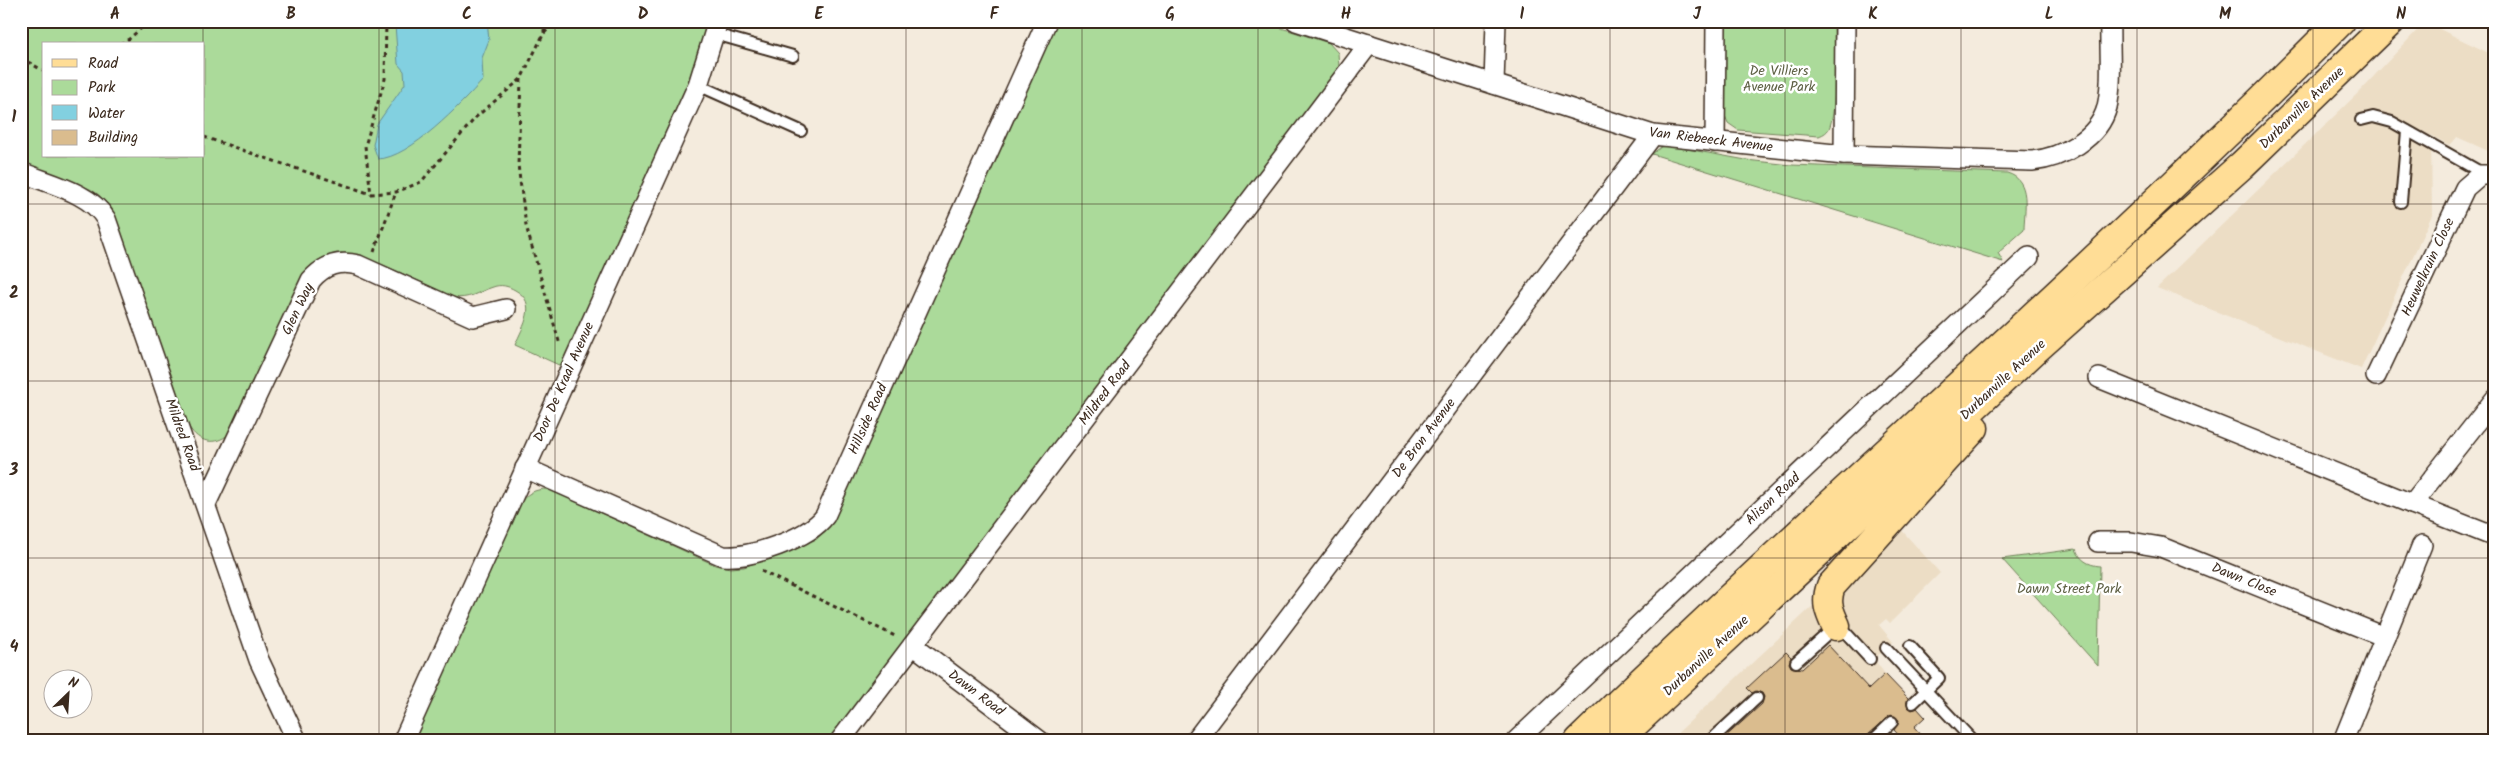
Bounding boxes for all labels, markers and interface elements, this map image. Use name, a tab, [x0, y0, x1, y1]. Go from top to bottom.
text: A	[110, 2, 120, 27]
text: B	[286, 2, 296, 27]
text: C	[462, 2, 472, 27]
text: D	[638, 2, 649, 27]
text: E	[815, 2, 825, 27]
text: F	[990, 2, 1000, 27]
text: G	[1165, 2, 1175, 27]
text: H	[1341, 2, 1351, 27]
text: I	[1520, 2, 1525, 27]
text: J	[1693, 2, 1702, 27]
text: K	[1868, 2, 1878, 27]
text: L	[2045, 2, 2053, 27]
text: M	[2219, 2, 2232, 27]
text: N	[2396, 2, 2406, 27]
legend	[42, 42, 205, 158]
text: Road	[88, 52, 119, 76]
park label: De Villiers Avenue Park	[1743, 60, 1816, 98]
street label: Durbanville Avenue	[2254, 61, 2350, 154]
text: Park	[88, 76, 116, 100]
text: Water	[88, 102, 125, 126]
text: 1	[12, 105, 17, 130]
street label: Van Riebeeck Avenue	[1648, 121, 1775, 159]
text: Building	[88, 126, 138, 150]
street label: Heuwelkruin Close	[2396, 214, 2461, 320]
street label: Glen Way	[276, 279, 320, 339]
text: 2	[9, 281, 19, 306]
street label: Door De Kraal Avenue	[528, 318, 601, 445]
street label: Durbanville Avenue	[1955, 334, 2052, 426]
street label: Mildred Road	[1073, 355, 1137, 430]
street label: Hillside Road	[843, 379, 894, 458]
street label: De Bron Avenue	[1387, 393, 1462, 483]
street label: Mildred Road	[159, 395, 206, 476]
text: 3	[9, 458, 19, 483]
street label: Alison Road	[1740, 467, 1806, 530]
street label: Dawn Close	[2208, 557, 2281, 603]
park label: Dawn Street Park	[2017, 578, 2122, 600]
street label: Durbanville Avenue	[1658, 610, 1755, 702]
text: 4	[10, 635, 19, 660]
street label: Dawn Road	[943, 664, 1010, 722]
north arrow	[42, 670, 92, 720]
text: N	[64, 671, 82, 695]

